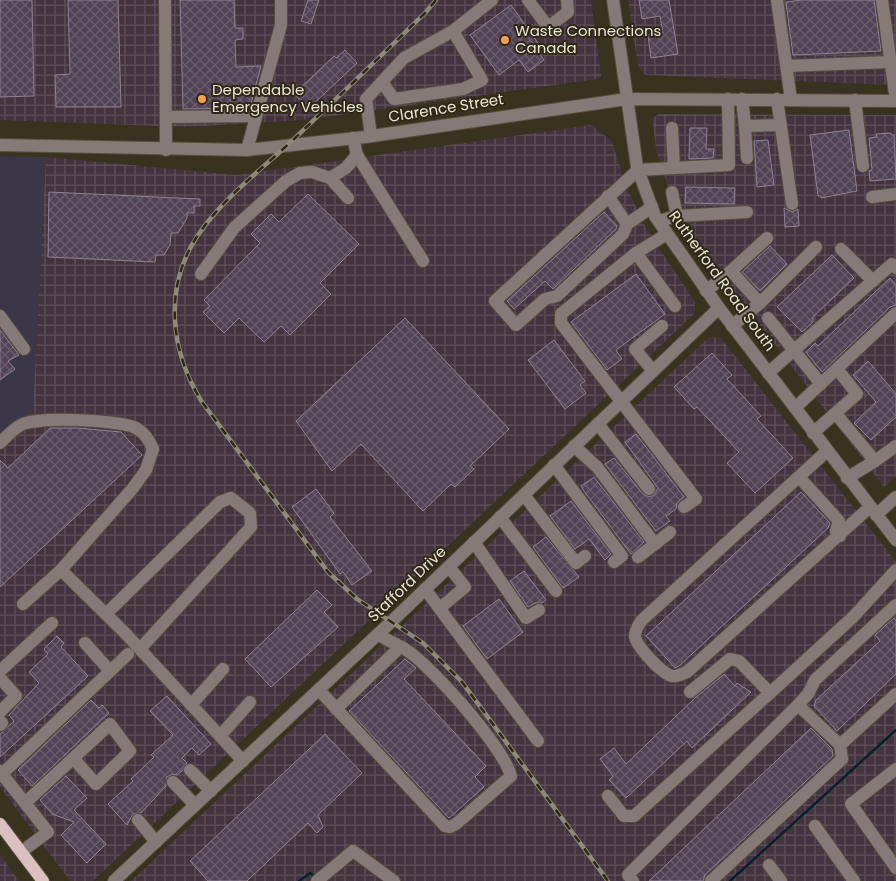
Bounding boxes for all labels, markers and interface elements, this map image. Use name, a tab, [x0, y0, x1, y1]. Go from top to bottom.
place label: Waste Connections Canada	[515, 20, 662, 58]
marker: Waste Connections Canada	[499, 34, 511, 46]
place label: Dependable Emergency Vehicles	[212, 79, 363, 117]
street label: Clarence Street	[387, 88, 505, 127]
marker: Dependable Emergency Vehicles	[196, 93, 208, 105]
street label: Rutherford Road South	[664, 206, 781, 355]
street label: Stafford Drive	[363, 541, 450, 626]

